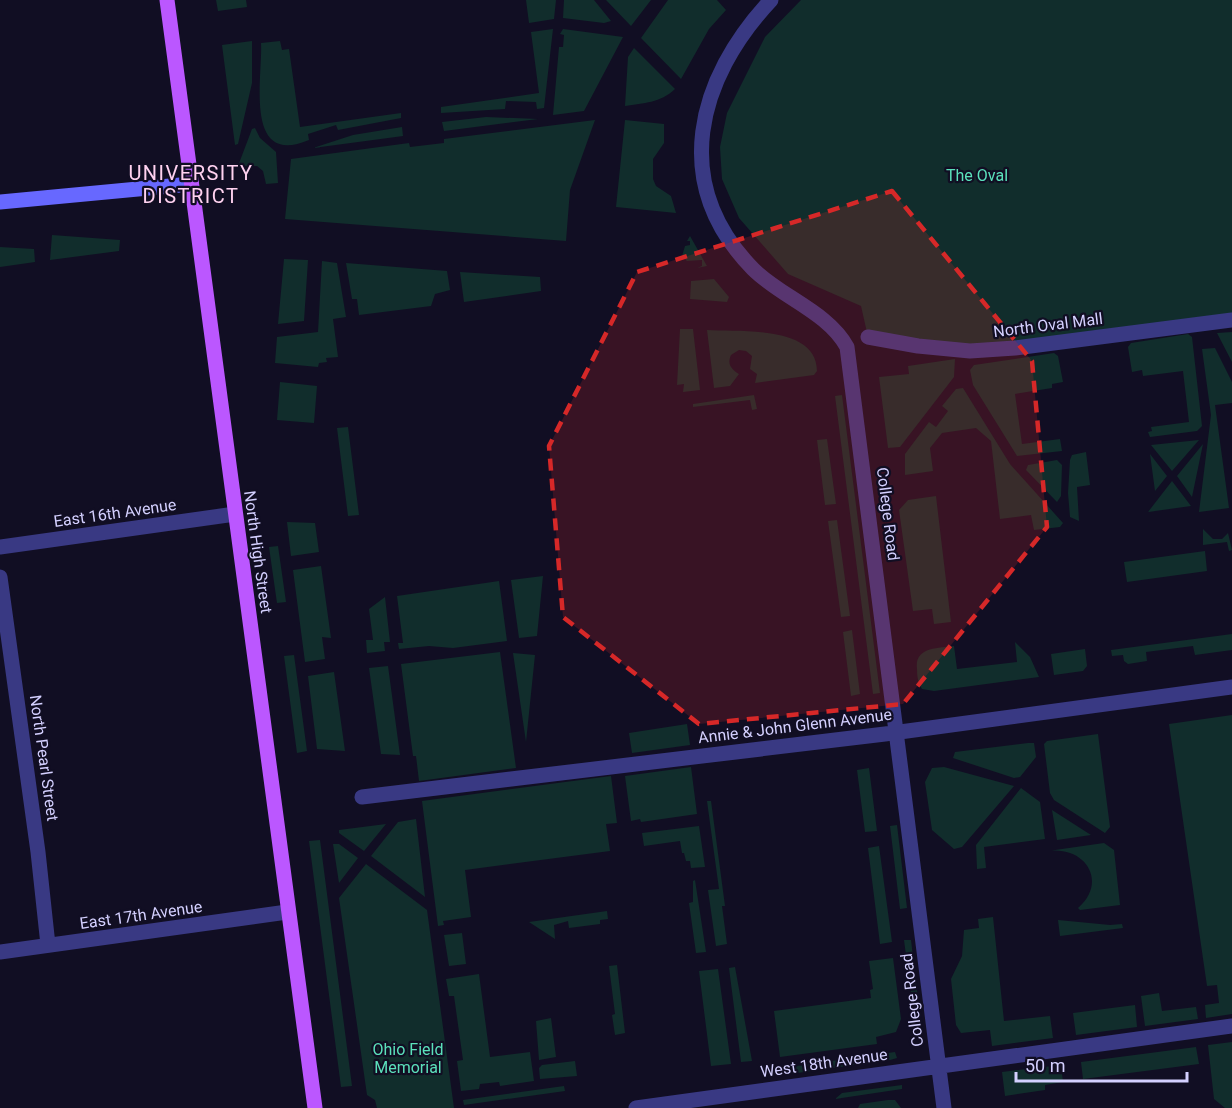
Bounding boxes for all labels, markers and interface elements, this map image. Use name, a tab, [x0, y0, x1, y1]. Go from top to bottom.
district label: UNIVERSITY DISTRICT	[128, 161, 254, 208]
park label: The Oval	[946, 166, 1008, 185]
street label: North Oval Mall	[992, 309, 1104, 341]
street label: College Road	[873, 466, 903, 562]
street label: North High Street	[240, 489, 276, 615]
street label: East 16th Avenue	[52, 495, 178, 531]
street label: North Pearl Street	[26, 694, 62, 822]
street label: Annie & John Glenn Avenue	[697, 705, 893, 747]
street label: East 17th Avenue	[78, 897, 204, 933]
street label: College Road	[897, 952, 927, 1048]
park label: Ohio Field Memorial	[373, 1040, 443, 1077]
street label: West 18th Avenue	[759, 1045, 889, 1081]
scale bar	[1016, 1045, 1187, 1083]
text: 50 m	[1025, 1055, 1065, 1076]

